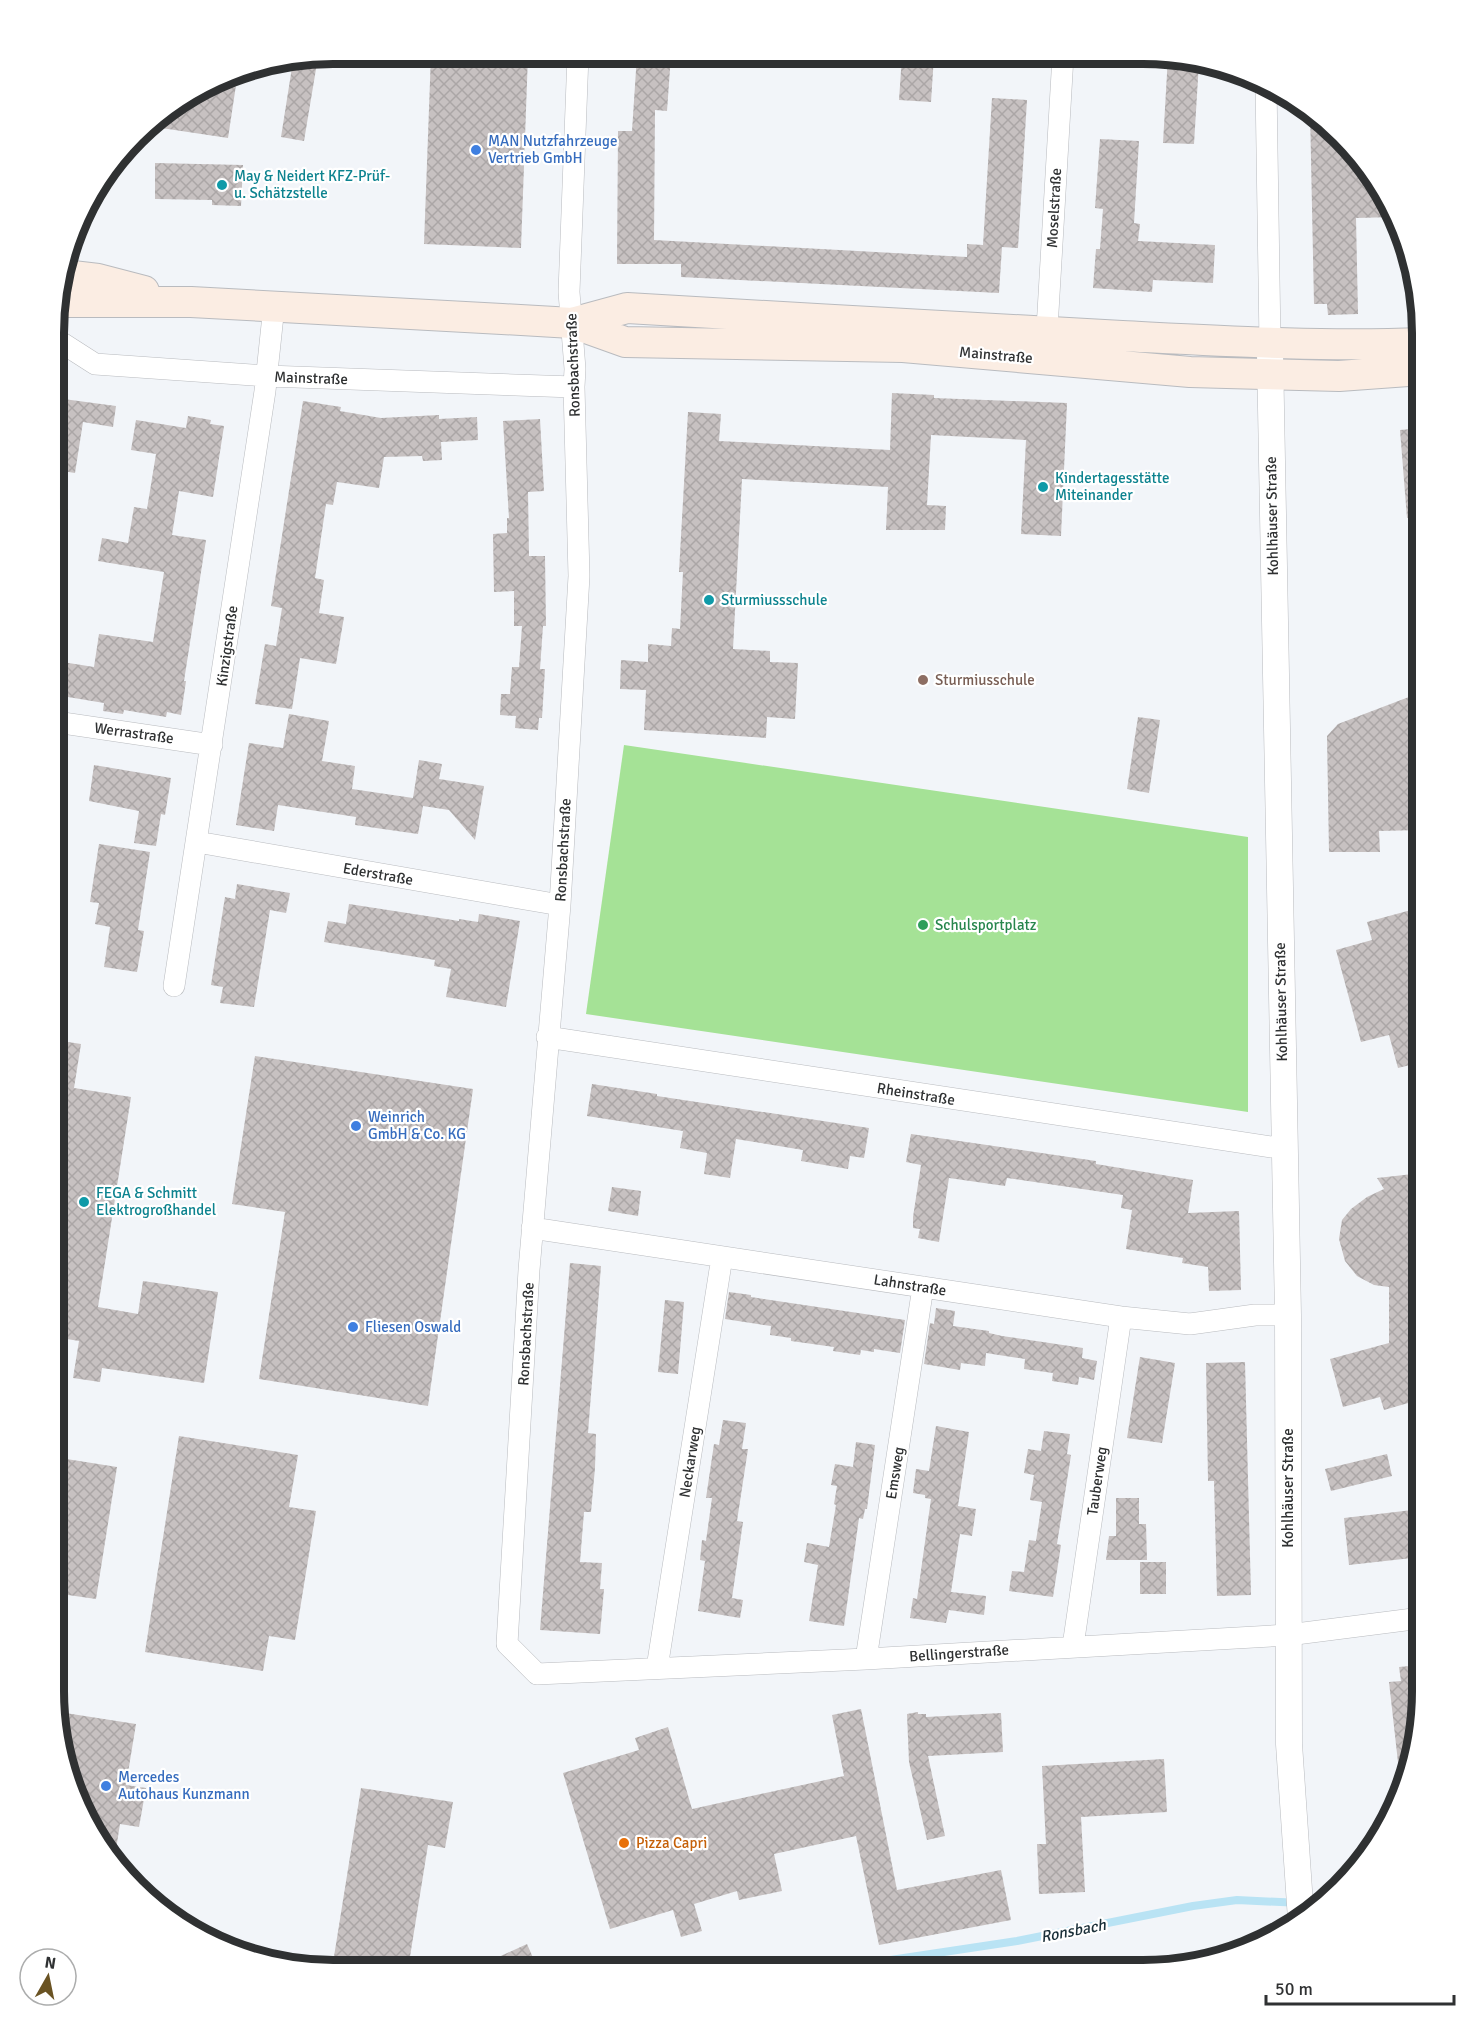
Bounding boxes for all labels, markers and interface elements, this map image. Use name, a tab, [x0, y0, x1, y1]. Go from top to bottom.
place label: MAN Nutzfahrzeuge Vertrieb GmbH	[488, 132, 617, 167]
marker: MAN Nutzfahrzeuge Vertrieb GmbH	[469, 143, 483, 157]
place label: May & Neidert KFZ-Prüf- u. Schätzstelle	[234, 167, 390, 202]
street label: Moselstraße	[1043, 168, 1065, 248]
marker: May & Neidert KFZ-Prüf- u. Schätzstelle	[215, 178, 229, 192]
street label: Ronsbachstraße	[562, 313, 584, 417]
street label: Mainstraße	[958, 343, 1034, 367]
street label: Mainstraße	[274, 368, 348, 388]
street label: Kohlhäuser Straße	[1262, 456, 1282, 576]
place label: Kindertagesstätte Miteinander	[1055, 469, 1169, 504]
marker: Kindertagesstätte Miteinander	[1036, 480, 1050, 494]
place label: Sturmiussschule	[721, 591, 827, 609]
marker: Sturmiussschule	[702, 593, 716, 607]
street label: Kinzigstraße	[212, 604, 242, 688]
place label: Sturmiusschule	[935, 671, 1035, 689]
marker: Sturmiusschule	[916, 673, 930, 687]
street label: Werrastraße	[93, 719, 175, 747]
street label: Ronsbachstraße	[551, 798, 575, 902]
street label: Ederstraße	[341, 859, 415, 889]
place label: Schulsportplatz	[935, 916, 1037, 934]
marker: Schulsportplatz	[916, 918, 930, 932]
street label: Kohlhäuser Straße	[1271, 942, 1291, 1062]
street label: Rheinstraße	[876, 1079, 956, 1109]
place label: Weinrich GmbH & Co. KG	[368, 1108, 466, 1143]
marker: Weinrich GmbH & Co. KG	[349, 1119, 363, 1133]
place label: FEGA & Schmitt Elektrogroßhandel	[96, 1184, 216, 1219]
marker: FEGA & Schmitt Elektrogroßhandel	[77, 1195, 91, 1209]
street label: Lahnstraße	[872, 1270, 948, 1300]
street label: Ronsbachstraße	[514, 1282, 538, 1386]
place label: Fliesen Oswald	[365, 1318, 461, 1336]
marker: Fliesen Oswald	[346, 1320, 360, 1334]
street label: Neckarweg	[675, 1425, 705, 1499]
street label: Kohlhäuser Straße	[1279, 1428, 1297, 1548]
street label: Emsweg	[882, 1445, 908, 1501]
street label: Tauberweg	[1083, 1445, 1111, 1517]
street label: Bellingerstraße	[908, 1641, 1010, 1665]
place label: Mercedes Autohaus Kunzmann	[118, 1768, 250, 1803]
marker: Mercedes Autohaus Kunzmann	[99, 1779, 113, 1793]
place label: Pizza Capri	[636, 1834, 707, 1852]
marker: Pizza Capri	[617, 1836, 631, 1850]
water label: Ronsbach	[1039, 1915, 1109, 1947]
north arrow	[18, 1947, 78, 2007]
text: N	[43, 1952, 57, 1974]
scale bar	[1266, 1968, 1454, 2006]
text: 50 m	[1275, 1978, 1313, 2000]

